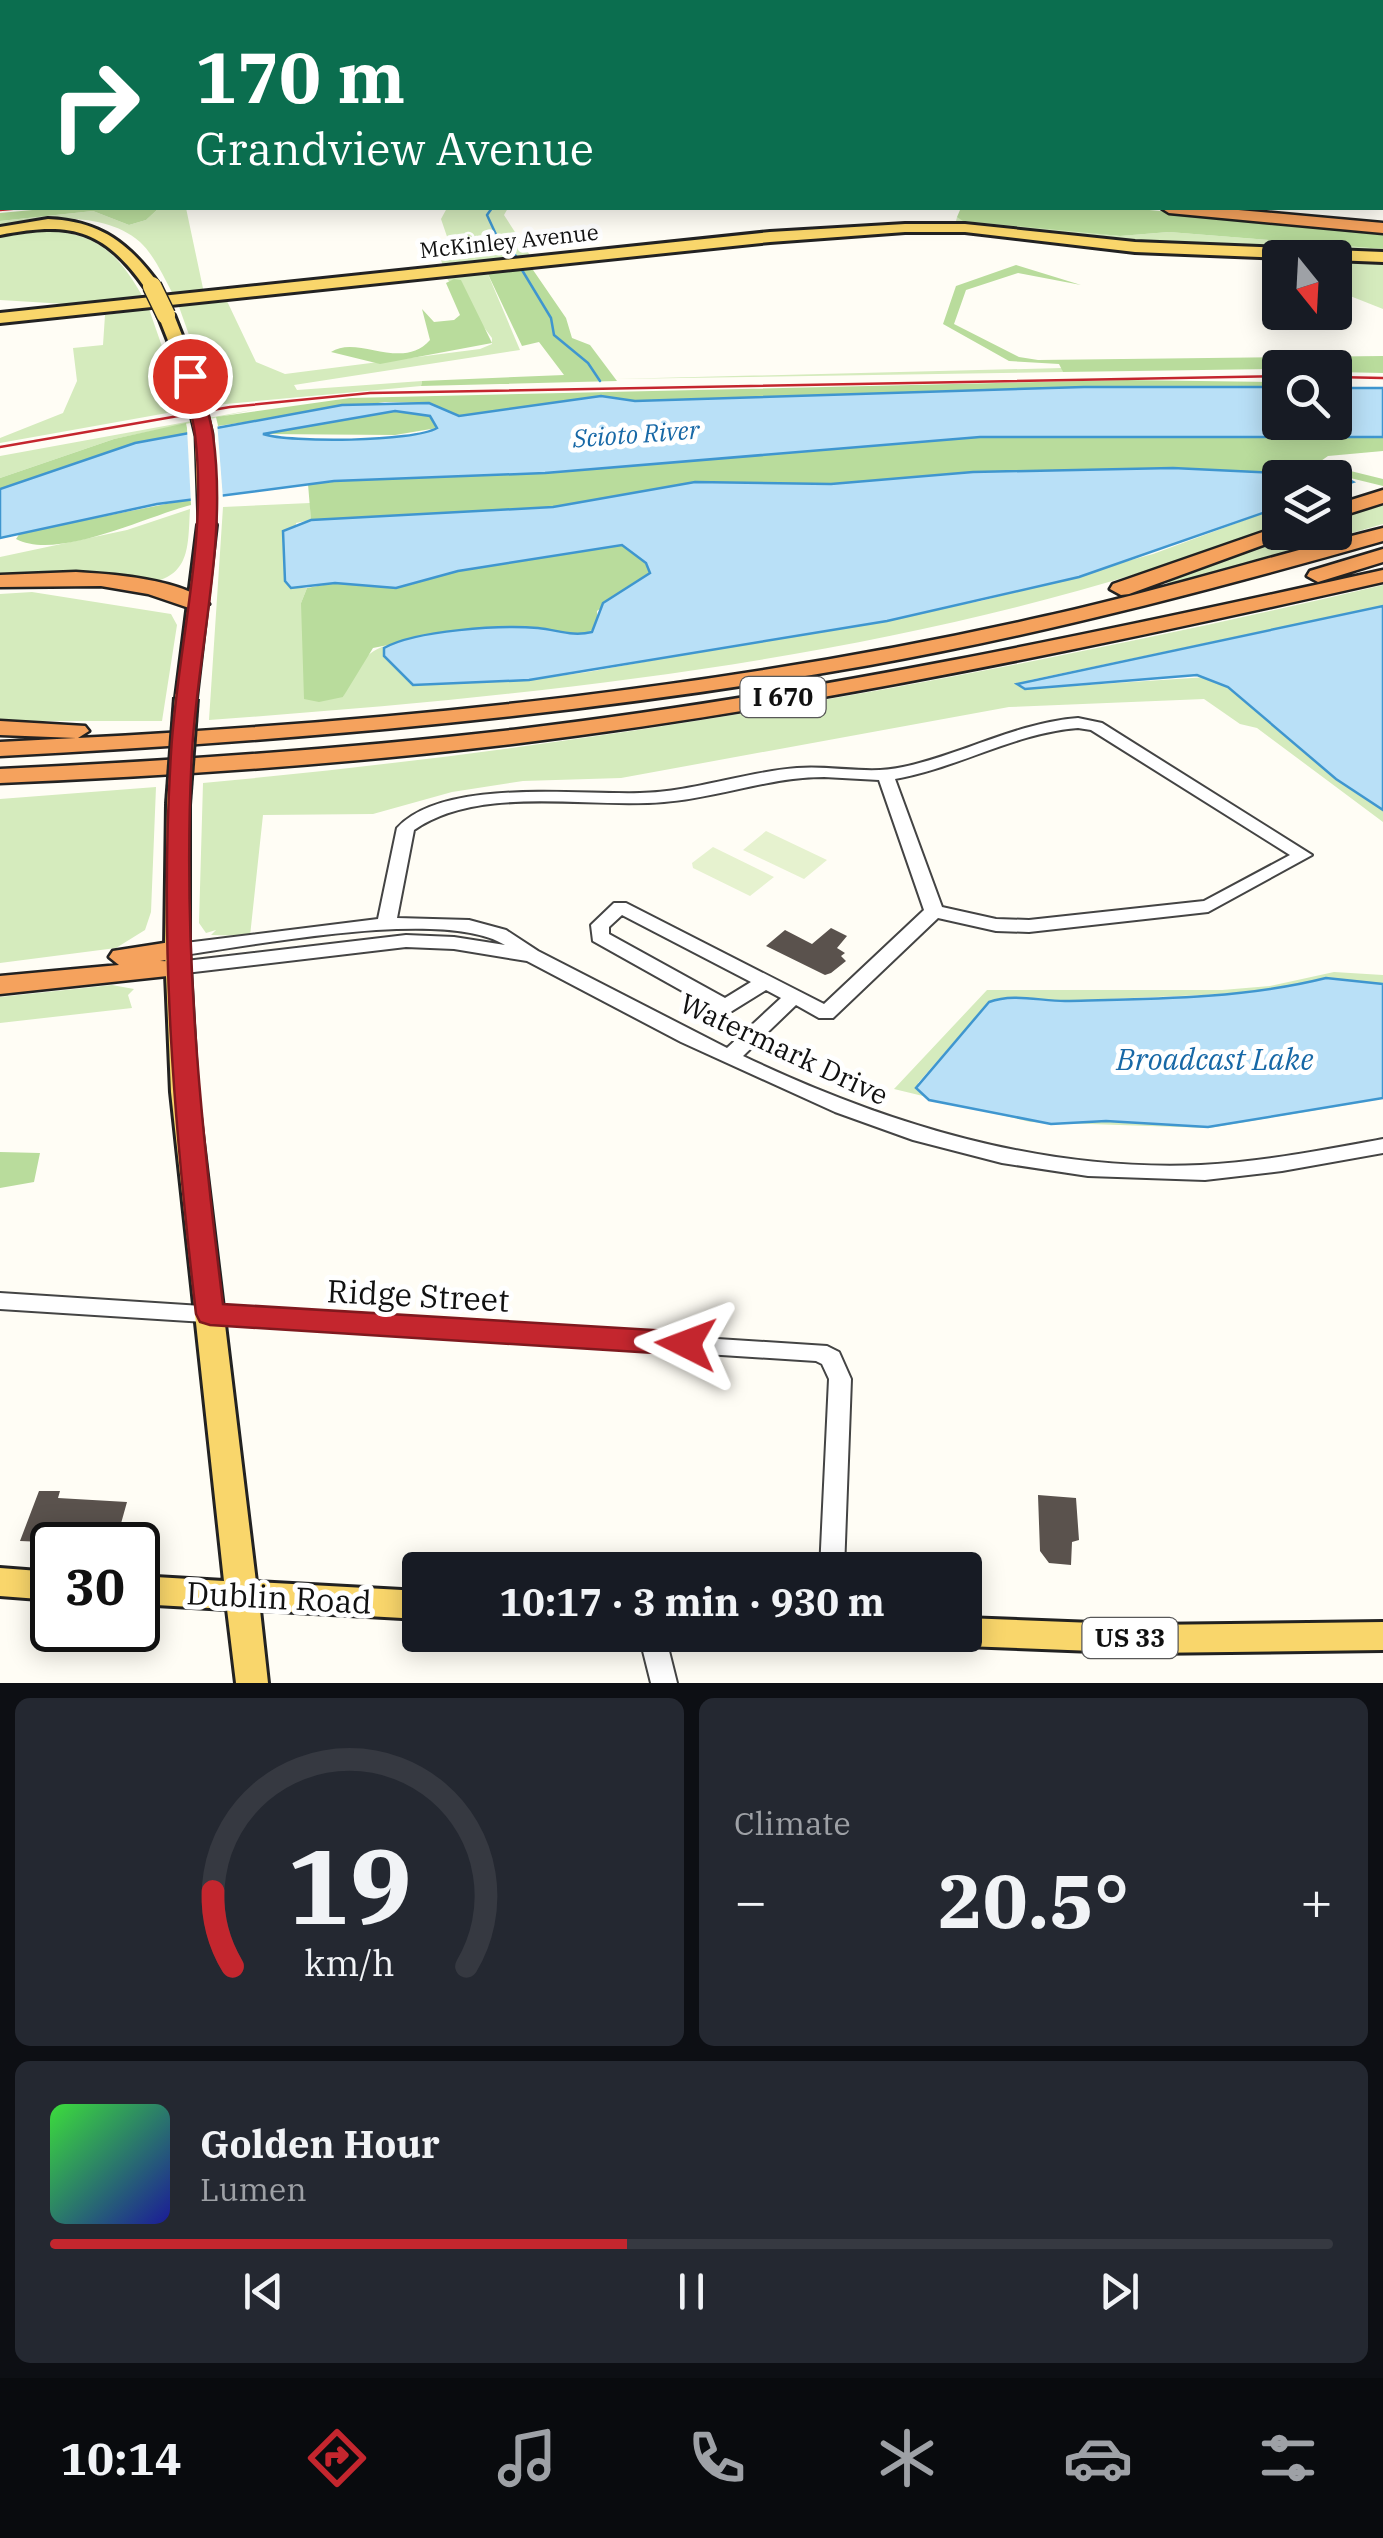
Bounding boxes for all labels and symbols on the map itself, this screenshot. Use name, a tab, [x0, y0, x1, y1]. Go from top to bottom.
street label: McKinley Avenue	[418, 217, 600, 264]
north arrow	[1262, 240, 1352, 330]
pin	[148, 334, 233, 419]
water label: Scioto River	[570, 413, 702, 454]
road number: I 670	[740, 677, 826, 717]
street label: Watermark Drive	[674, 984, 894, 1113]
water label: Broadcast Lake	[1115, 1039, 1314, 1078]
street label: Ridge Street	[326, 1269, 510, 1321]
position arrow	[634, 1292, 738, 1396]
speed limit sign: 30	[30, 1522, 160, 1652]
street label: Dublin Road	[185, 1571, 373, 1623]
road number: US 33	[1082, 1618, 1178, 1658]

